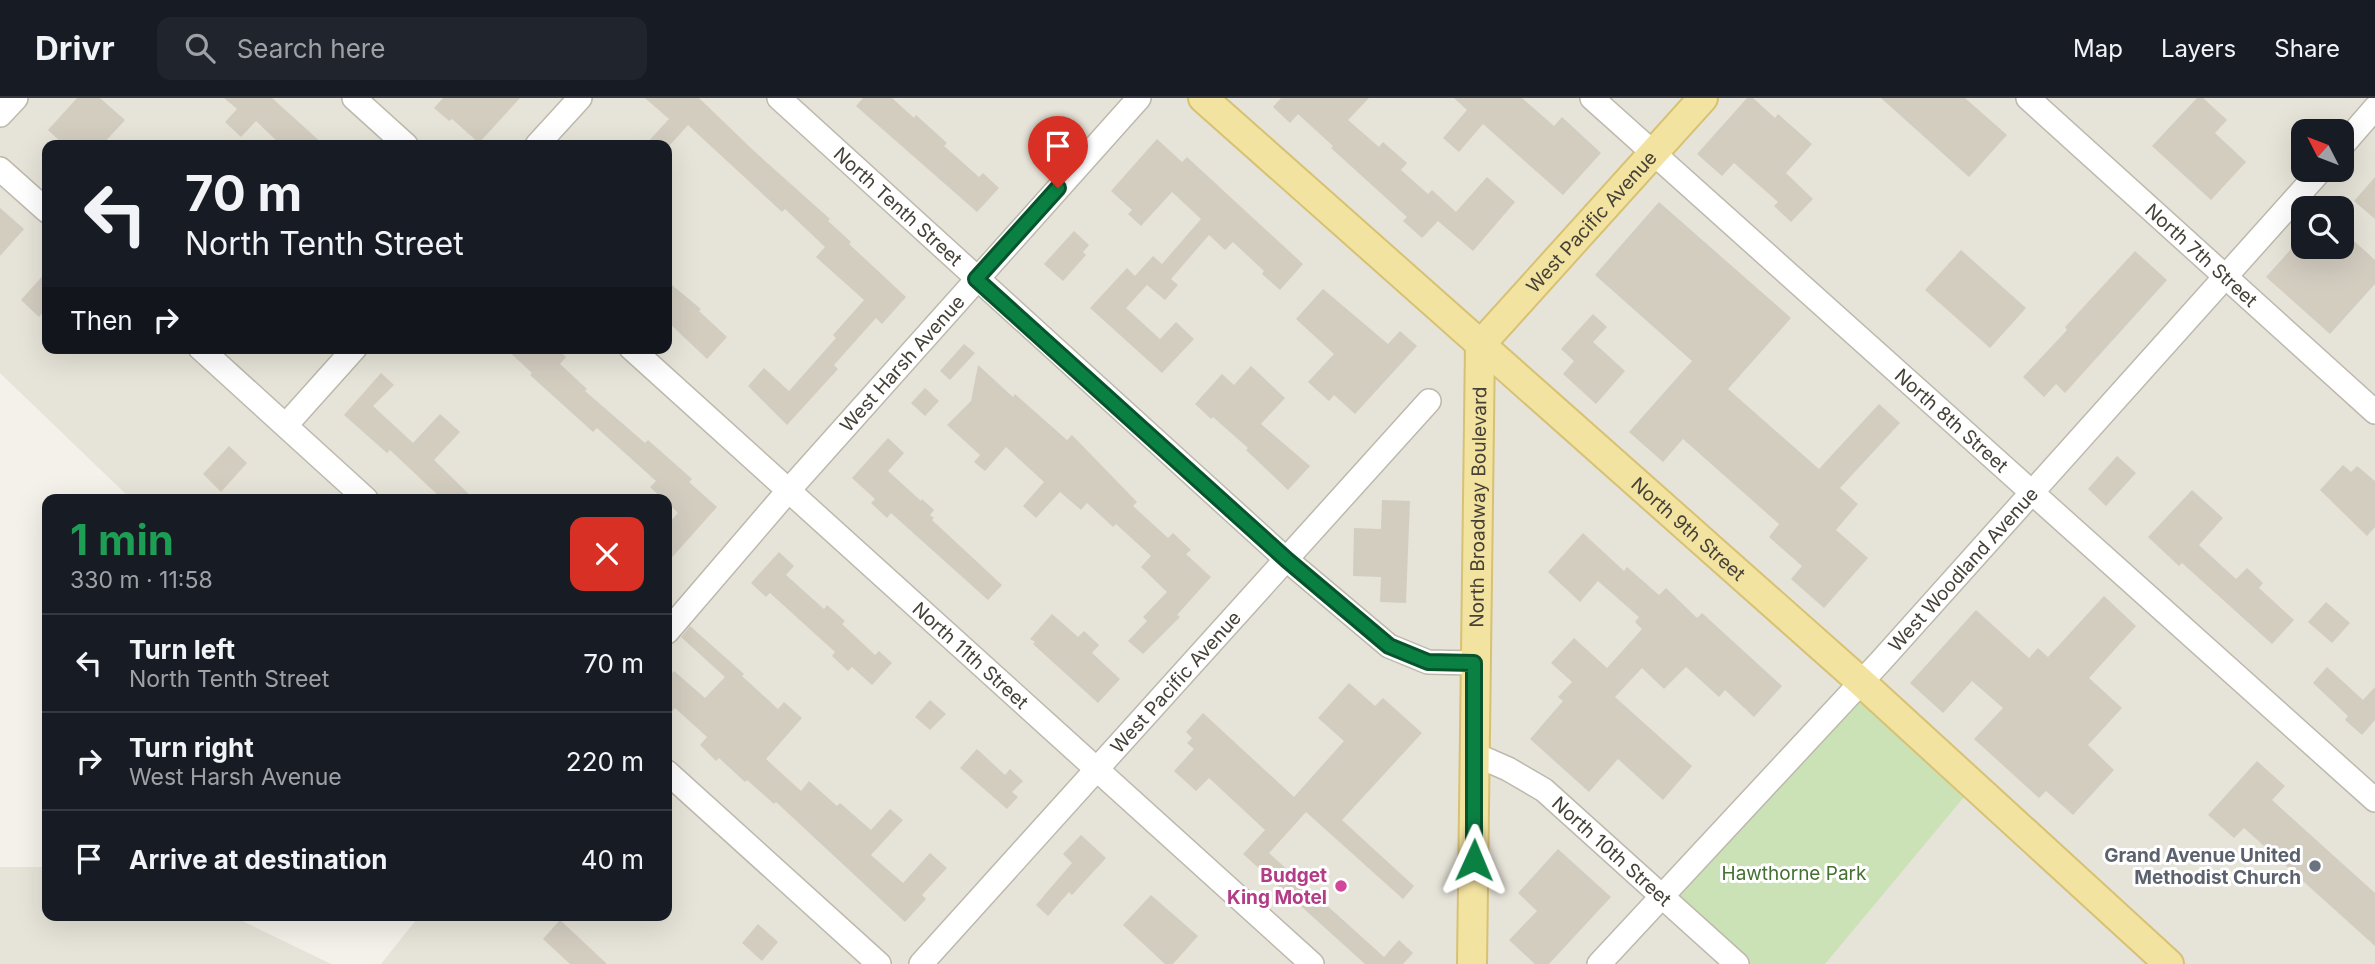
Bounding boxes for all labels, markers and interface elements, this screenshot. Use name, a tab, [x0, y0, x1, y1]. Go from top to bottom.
search box	[157, 17, 647, 80]
text: Drivr	[35, 28, 115, 68]
icon: search	[181, 29, 219, 67]
text: Search here	[237, 33, 385, 64]
text: Map	[2073, 34, 2123, 63]
text: Layers	[2161, 34, 2236, 63]
text: Share	[2274, 34, 2340, 63]
pin	[1028, 116, 1088, 188]
north arrow	[2291, 119, 2354, 182]
map controls	[2291, 119, 2354, 259]
icon: arrive	[1039, 127, 1077, 165]
street label: North Tenth Street	[829, 142, 967, 271]
street label: West Pacific Avenue	[1521, 146, 1661, 298]
text: 70 m	[185, 164, 302, 223]
icon: left	[70, 168, 161, 259]
button: search	[2291, 196, 2354, 259]
street label: North 7th Street	[2141, 198, 2262, 312]
text: North Tenth Street	[185, 224, 464, 263]
street label: West Harsh Avenue	[835, 290, 969, 437]
icon: right	[147, 301, 185, 339]
text: Then	[70, 305, 133, 336]
street label: North 8th Street	[1890, 364, 2013, 477]
street label: North Broadway Boulevard	[1465, 386, 1491, 628]
street label: North 9th Street	[1627, 472, 1750, 585]
street label: West Woodland Avenue	[1883, 482, 2043, 656]
text: 1 min	[70, 514, 174, 565]
button: close	[570, 517, 644, 591]
text: 330 m · 11:58	[70, 566, 213, 594]
street label: North 11th Street	[908, 597, 1033, 713]
street label: West Pacific Avenue	[1106, 606, 1246, 758]
text: Turn left	[129, 634, 235, 665]
icon: left	[70, 644, 108, 682]
text: 70 m	[583, 648, 644, 679]
text: North Tenth Street	[129, 665, 329, 693]
text: Turn right	[129, 732, 254, 763]
icon: right	[70, 742, 108, 780]
text: 220 m	[566, 746, 644, 777]
text: West Harsh Avenue	[129, 763, 342, 791]
street label: North 10th Street	[1548, 792, 1676, 911]
position arrow	[1437, 823, 1511, 897]
icon: arrive	[70, 840, 108, 878]
text: Arrive at destination	[129, 844, 388, 875]
text: 40 m	[581, 844, 644, 875]
place label: Grand Avenue United Methodist Church	[2104, 844, 2301, 889]
marker: Grand Avenue United Methodist Church	[2307, 858, 2323, 874]
park label: Hawthorne Park	[1722, 862, 1867, 885]
place label: Budget King Motel	[1227, 864, 1327, 909]
marker: Budget King Motel	[1333, 878, 1349, 894]

